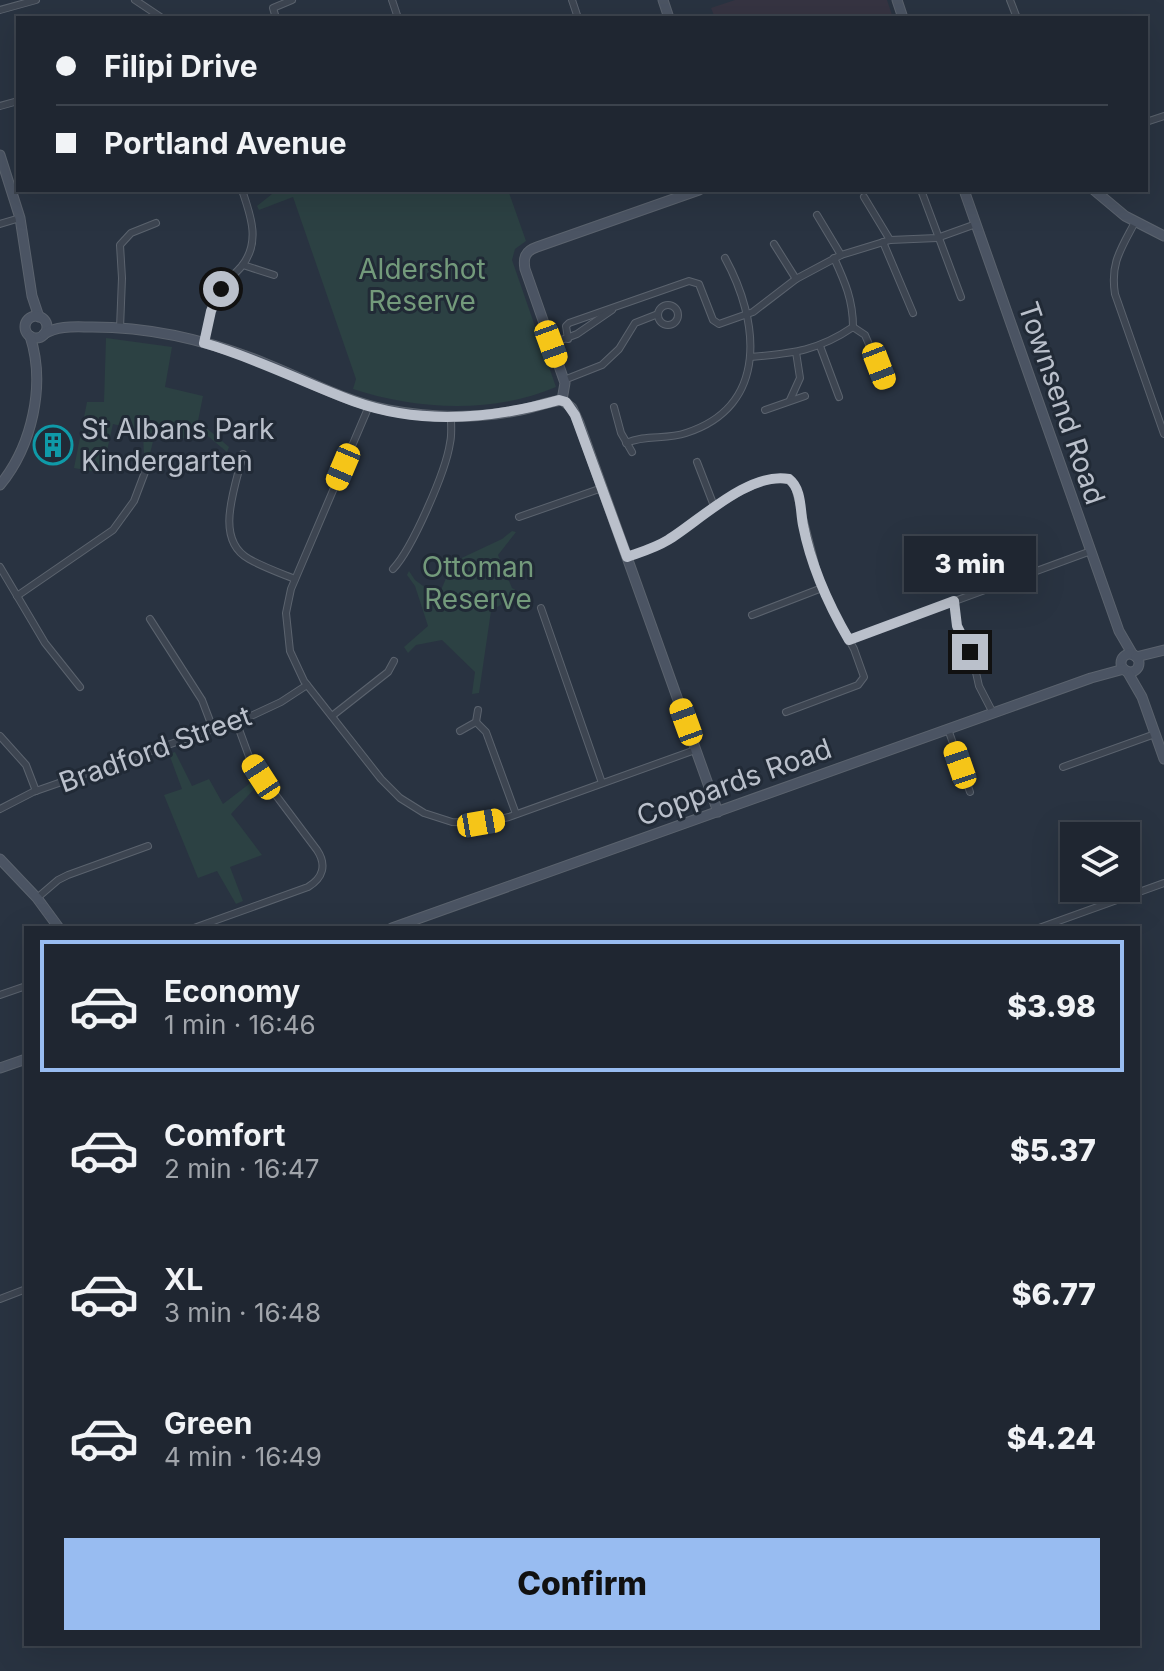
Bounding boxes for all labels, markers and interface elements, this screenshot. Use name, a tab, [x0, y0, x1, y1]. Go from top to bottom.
text: Filipi Drive	[104, 48, 258, 84]
text: Portland Avenue	[104, 125, 347, 161]
park label: Aldershot Reserve	[358, 252, 486, 318]
route start	[203, 271, 239, 307]
street label: Townsend Road	[1011, 297, 1113, 509]
car	[532, 317, 570, 371]
car	[859, 339, 899, 393]
place label: St Albans Park Kindergarten	[81, 412, 274, 478]
building icon: St Albans Park Kindergarten	[32, 424, 74, 466]
car	[323, 440, 363, 494]
callout: 3 min	[904, 536, 1036, 592]
text: 3 min	[935, 548, 1005, 579]
park label: Ottoman Reserve	[422, 550, 534, 616]
route end	[952, 634, 988, 670]
car	[667, 695, 705, 749]
street label: Bradford Street	[54, 698, 256, 800]
street label: Coppards Road	[632, 731, 836, 833]
car	[941, 738, 979, 792]
car	[238, 750, 284, 804]
car	[455, 807, 507, 839]
map controls	[1060, 822, 1140, 902]
button: layers	[1060, 822, 1140, 902]
icon: car	[68, 970, 140, 1042]
text: Economy	[164, 973, 300, 1009]
text: $3.98	[1007, 988, 1096, 1024]
text: 1 min · 16:46	[164, 1009, 316, 1040]
icon: car	[68, 1114, 140, 1186]
text: Comfort	[164, 1117, 285, 1153]
text: $5.37	[1010, 1132, 1096, 1168]
text: 2 min · 16:47	[164, 1153, 319, 1184]
icon: car	[68, 1258, 140, 1330]
text: XL	[164, 1261, 203, 1297]
text: $6.77	[1012, 1276, 1096, 1312]
text: 3 min · 16:48	[164, 1297, 321, 1328]
icon: car	[68, 1402, 140, 1474]
text: Green	[164, 1405, 252, 1441]
text: $4.24	[1007, 1420, 1096, 1456]
text: 4 min · 16:49	[164, 1441, 322, 1472]
button: Confirm	[64, 1538, 1100, 1630]

